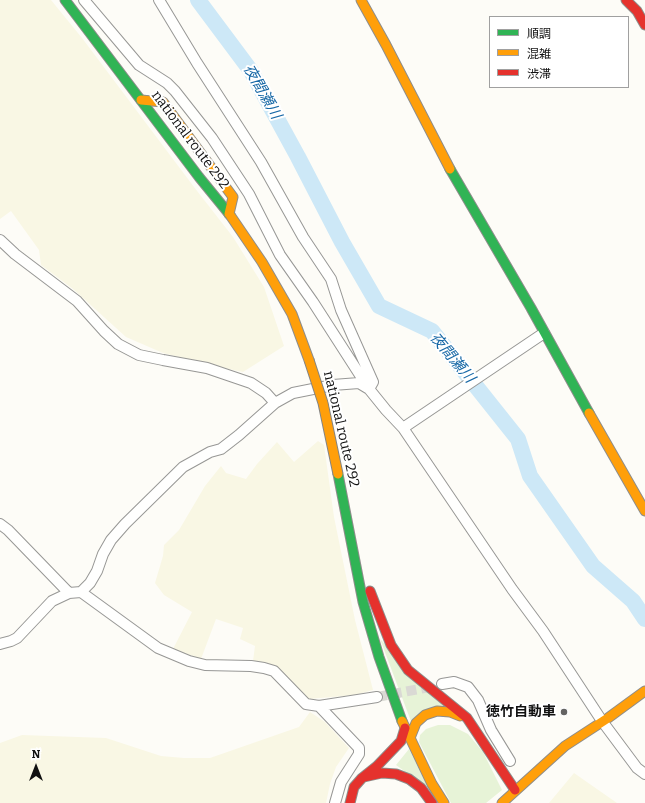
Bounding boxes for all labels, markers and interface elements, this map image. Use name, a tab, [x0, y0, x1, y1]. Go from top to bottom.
legend	[489, 16, 629, 88]
text: 順調	[527, 27, 551, 41]
text: 混雑	[527, 47, 551, 61]
water label: 夜間瀬川	[239, 62, 285, 122]
text: 渋滞	[527, 67, 551, 81]
street label: national route 292	[148, 88, 232, 192]
water label: 夜間瀬川	[426, 329, 478, 387]
street label: national route 292	[319, 369, 363, 489]
place label: 徳竹自動車	[486, 704, 556, 720]
marker: 徳竹自動車	[559, 707, 569, 717]
north arrow	[16, 747, 56, 787]
text: N	[32, 748, 40, 761]

